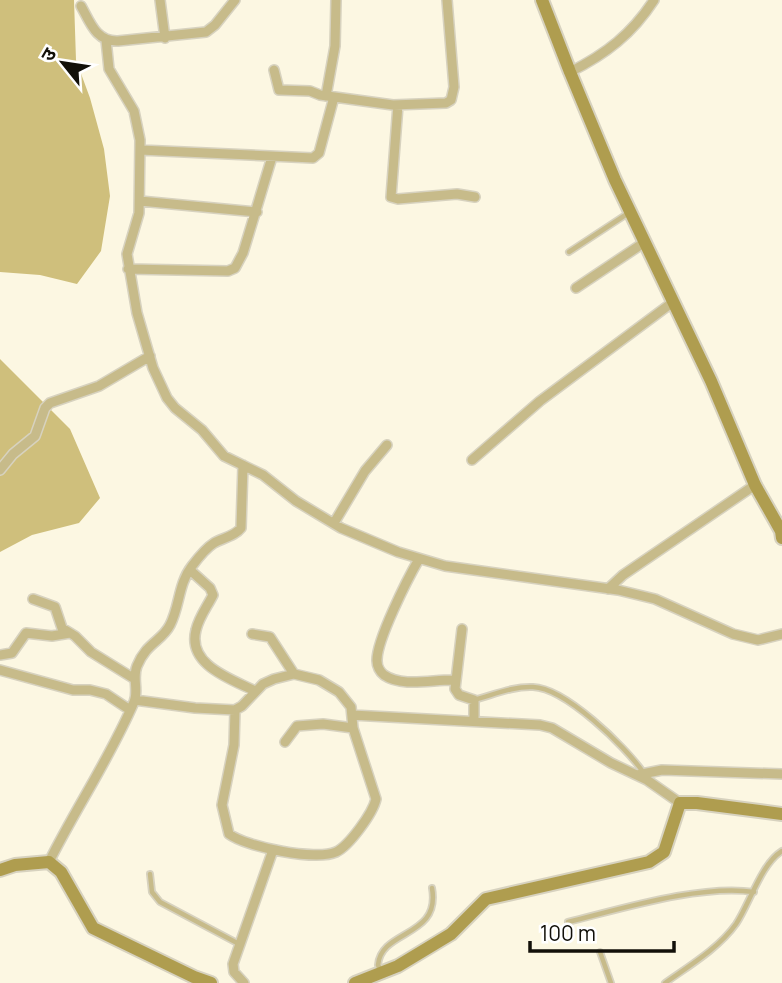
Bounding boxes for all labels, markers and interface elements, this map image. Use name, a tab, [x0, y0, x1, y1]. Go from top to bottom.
north arrow	[28, 28, 98, 98]
text: उ	[34, 42, 63, 66]
scale bar	[530, 909, 674, 953]
text: 100 m	[540, 919, 596, 947]

